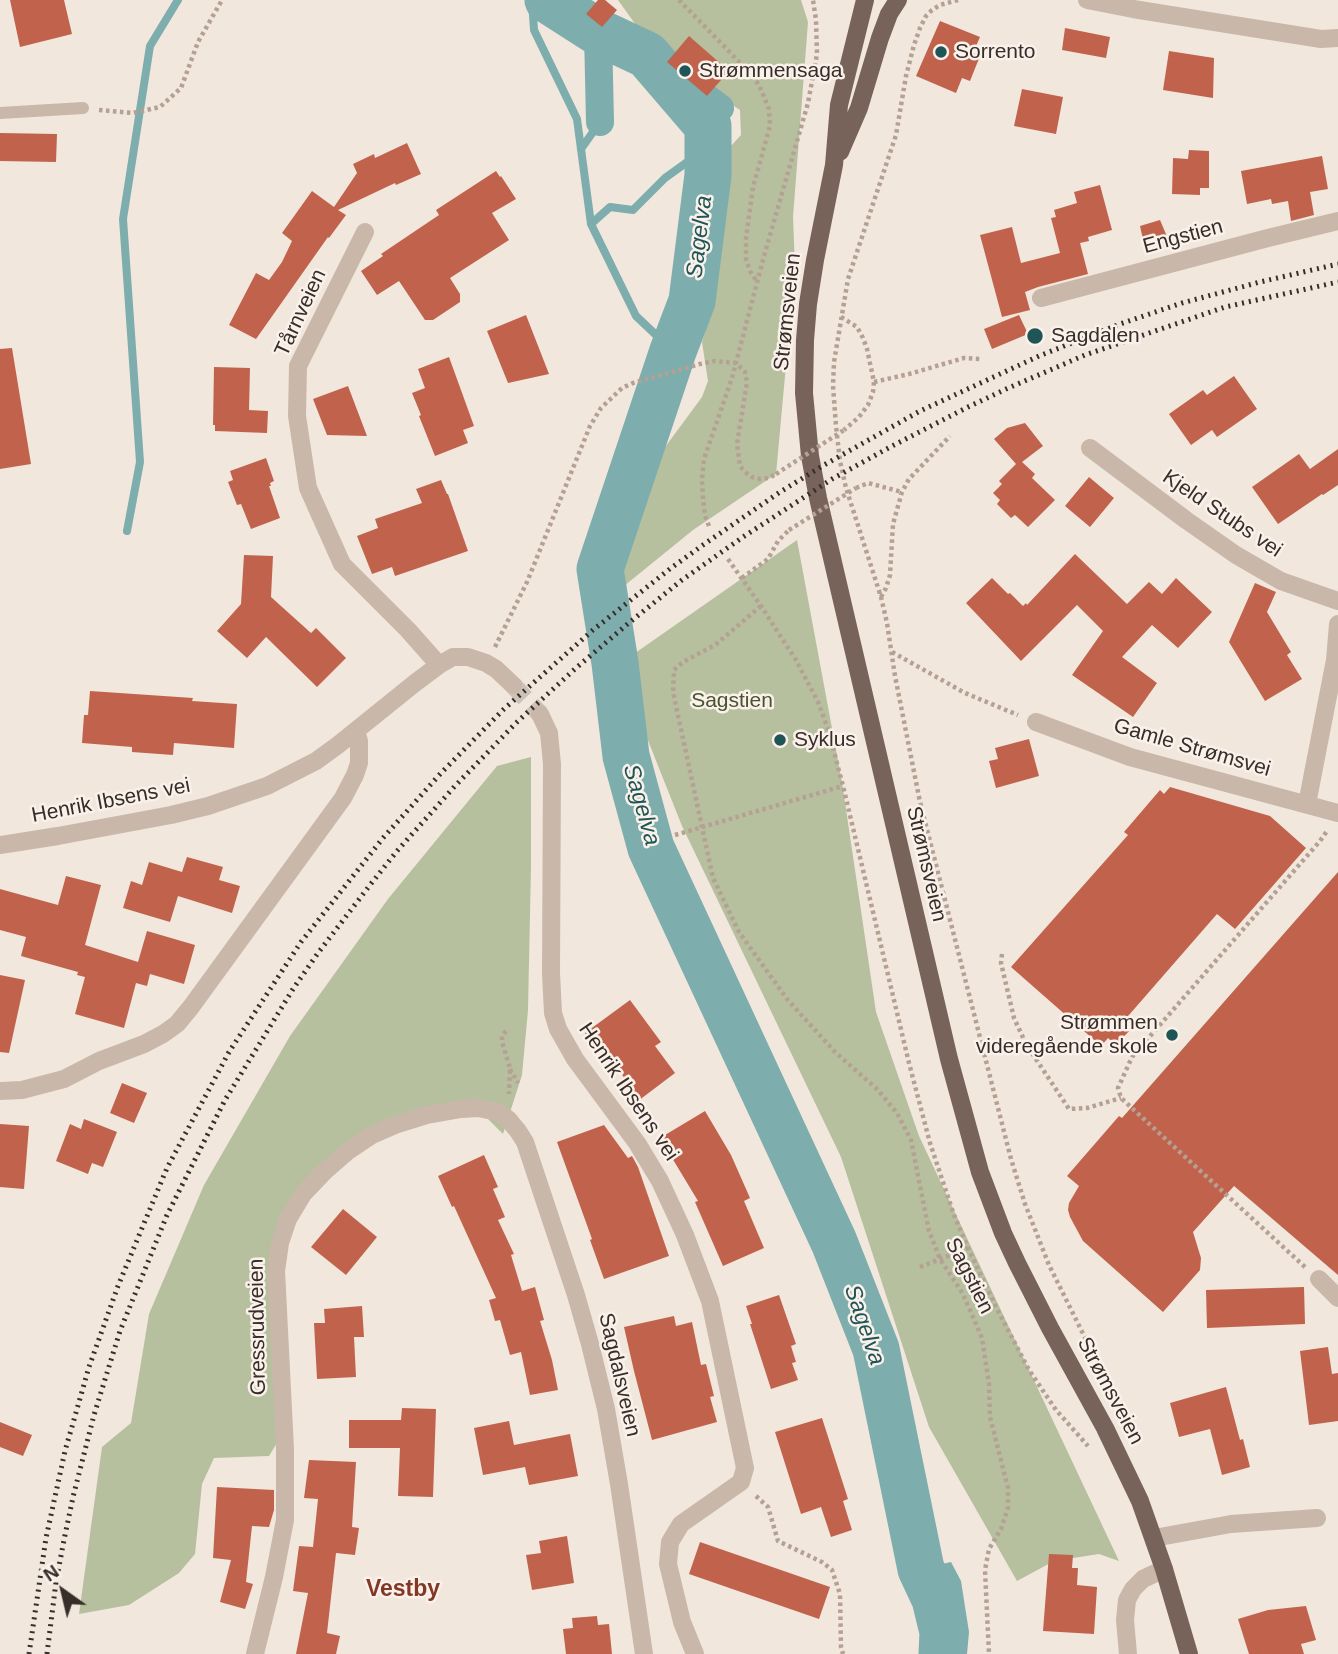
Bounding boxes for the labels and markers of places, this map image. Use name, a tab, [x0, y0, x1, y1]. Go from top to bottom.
place label: Sorrento	[955, 39, 1036, 65]
marker: Sorrento	[933, 44, 949, 60]
place label: Strømmensaga	[699, 58, 843, 84]
marker: Strømmensaga	[677, 63, 693, 79]
place label: Sagdalen	[1051, 323, 1140, 349]
marker: Sagdalen	[1025, 326, 1045, 346]
place label: Syklus	[794, 727, 856, 753]
marker: Syklus	[772, 732, 788, 748]
place label: Strømmen videregående skole	[976, 1010, 1158, 1060]
marker: Strømmen videregående skole	[1164, 1027, 1180, 1043]

